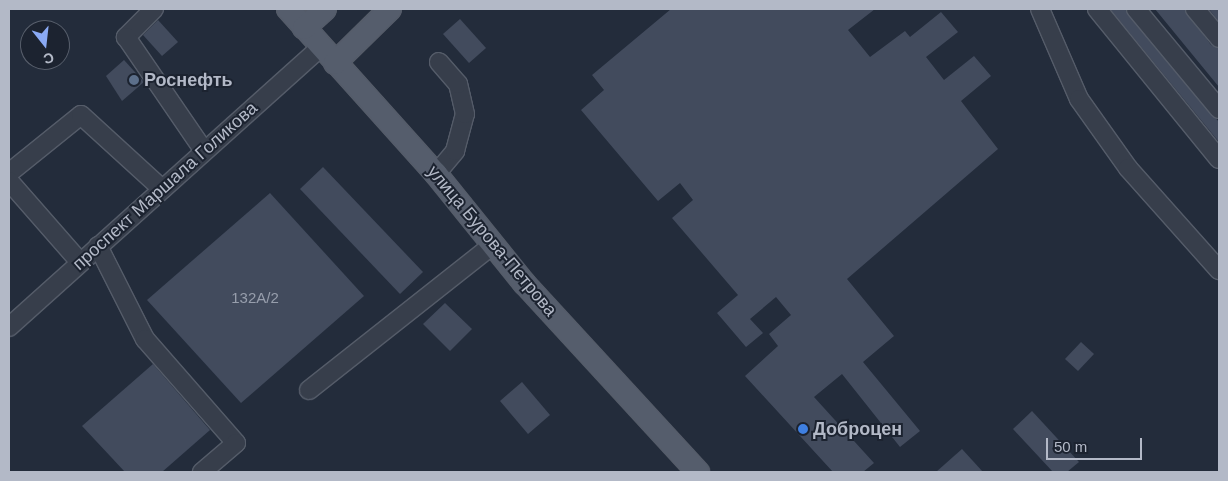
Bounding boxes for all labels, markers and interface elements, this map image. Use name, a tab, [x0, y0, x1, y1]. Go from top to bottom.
north arrow	[20, 20, 70, 70]
text: С	[42, 49, 56, 68]
place label: Роснефть	[144, 69, 233, 91]
marker: Роснефть	[128, 74, 140, 86]
street label: проспект Маршала Голикова	[68, 97, 262, 275]
street label: улица Бурова-Петрова	[423, 161, 561, 321]
house number: 132А/2	[231, 289, 279, 307]
place label: Доброцен	[813, 418, 902, 440]
marker: Доброцен	[797, 423, 809, 435]
scale bar	[1048, 428, 1144, 460]
text: 50 m	[1054, 438, 1087, 455]

